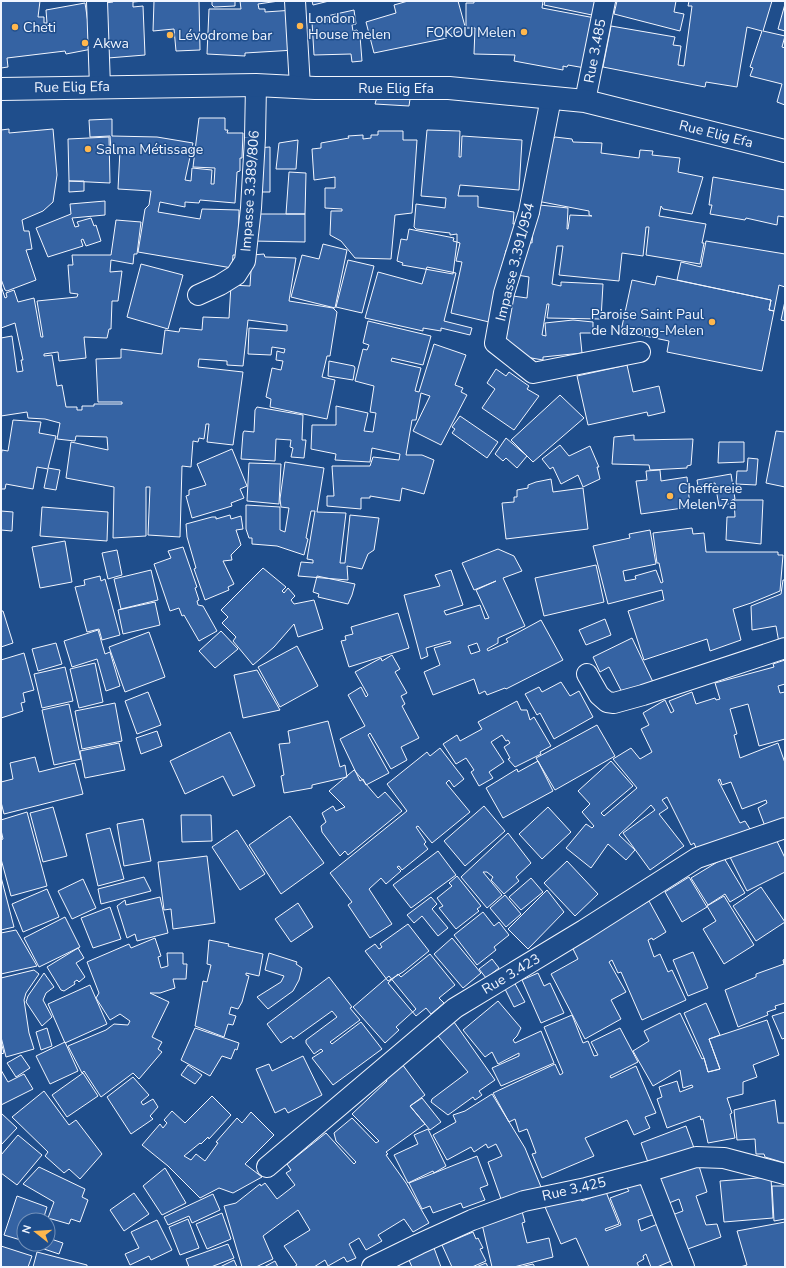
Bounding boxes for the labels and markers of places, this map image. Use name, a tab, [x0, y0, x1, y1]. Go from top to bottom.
place label: London House melen	[308, 9, 391, 44]
place label: Cheti	[23, 18, 56, 37]
marker: London House melen	[295, 21, 305, 31]
marker: Cheti	[10, 22, 20, 32]
place label: FOKOU Melen	[426, 23, 516, 42]
place label: Lévodrome bar	[178, 26, 272, 45]
marker: FOKOU Melen	[519, 27, 529, 37]
marker: Lévodrome bar	[165, 30, 175, 40]
place label: Akwa	[93, 34, 129, 53]
marker: Akwa	[80, 38, 90, 48]
place label: Salma Métissage	[96, 140, 203, 159]
marker: Salma Métissage	[83, 144, 93, 154]
place label: Paroise Saint Paul de Ndzong-Melen	[591, 305, 705, 340]
marker: Paroise Saint Paul de Ndzong-Melen	[707, 317, 717, 327]
place label: Cheffereie Melen 7a	[678, 479, 742, 514]
marker: Cheffereie Melen 7a	[665, 491, 675, 501]

